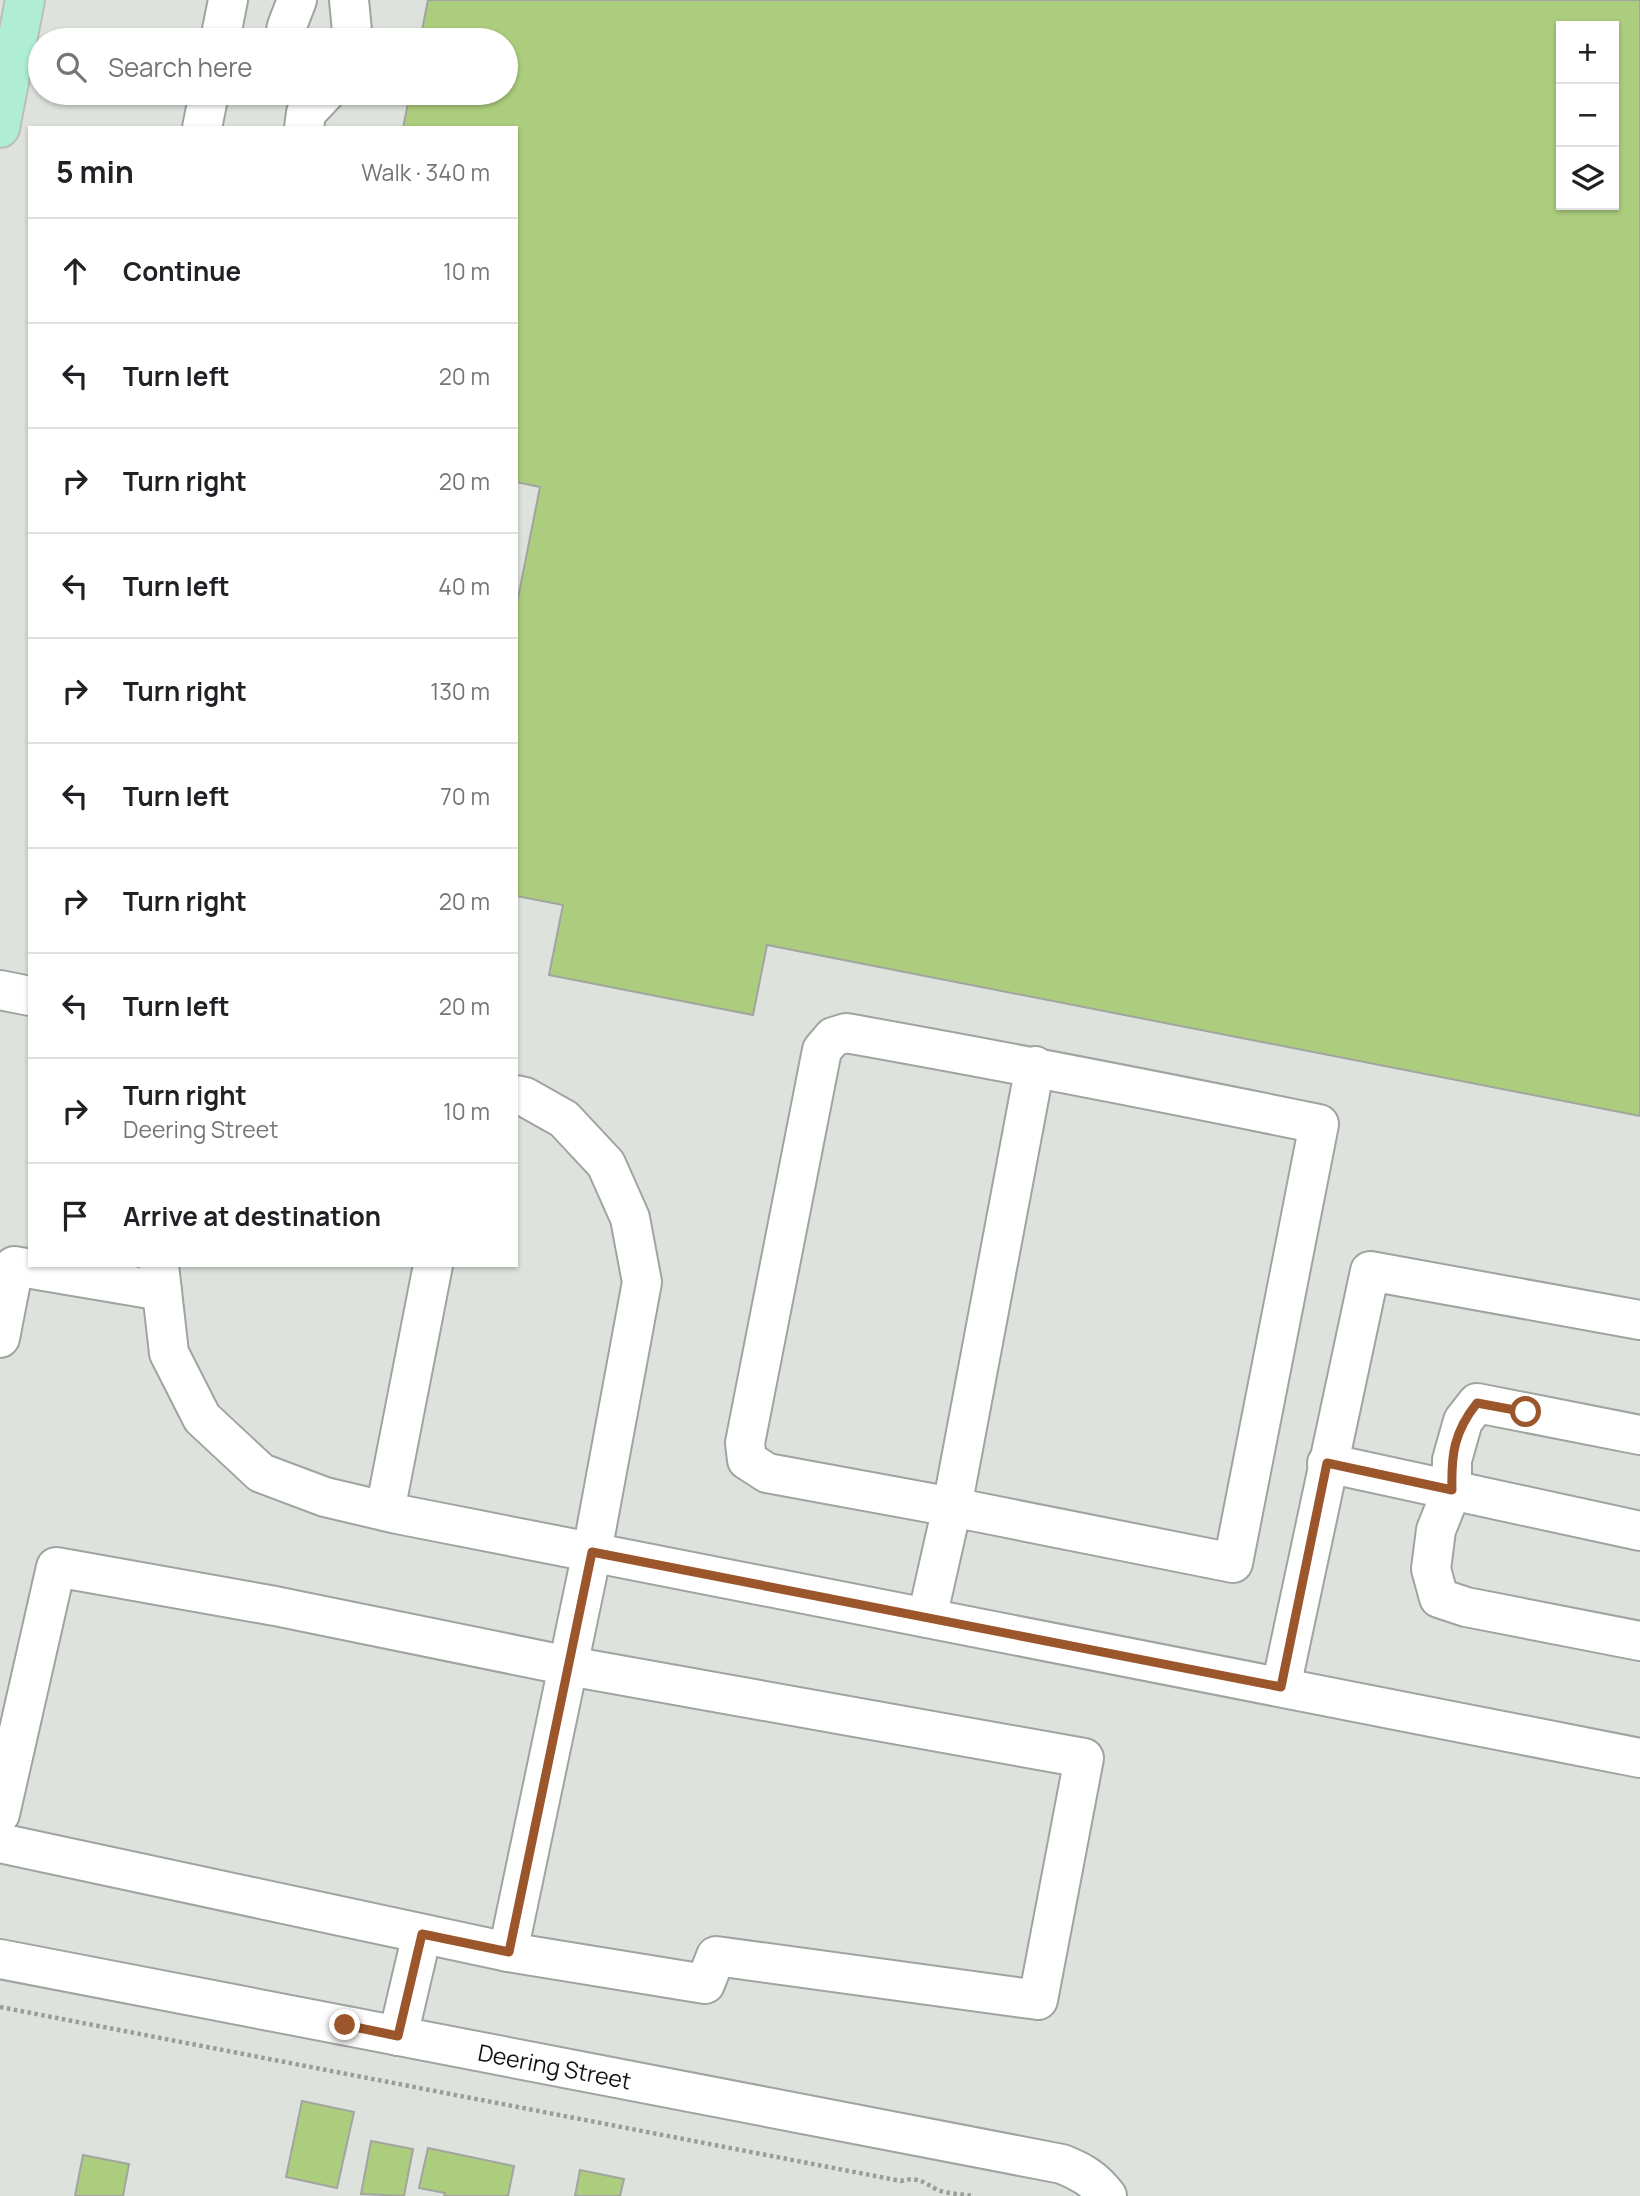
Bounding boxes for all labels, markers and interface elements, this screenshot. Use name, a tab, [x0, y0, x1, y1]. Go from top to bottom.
map controls	[1556, 21, 1619, 210]
button: +	[1556, 21, 1619, 84]
search box	[28, 28, 518, 105]
icon: search	[52, 48, 90, 86]
text: Search here	[108, 49, 253, 85]
button: −	[1556, 84, 1619, 147]
button: layers	[1556, 147, 1619, 210]
text: 5 min	[56, 151, 134, 192]
text: Walk · 340 m	[361, 156, 490, 188]
icon: ahead	[56, 252, 94, 290]
text: Continue	[123, 253, 241, 289]
text: 10 m	[443, 255, 490, 287]
icon: left	[56, 357, 94, 395]
text: Turn left	[123, 358, 230, 394]
text: 20 m	[439, 360, 490, 392]
icon: right	[56, 462, 94, 500]
text: Turn right	[123, 463, 247, 499]
text: 20 m	[439, 465, 490, 497]
icon: left	[56, 567, 94, 605]
text: Turn left	[123, 568, 230, 604]
text: 40 m	[438, 570, 490, 602]
icon: right	[56, 672, 94, 710]
text: Turn right	[123, 673, 247, 709]
text: 130 m	[430, 675, 490, 707]
icon: left	[56, 777, 94, 815]
text: Turn left	[123, 778, 230, 814]
text: 70 m	[440, 780, 490, 812]
icon: right	[56, 882, 94, 920]
text: Turn right	[123, 883, 247, 919]
text: 20 m	[439, 885, 490, 917]
icon: left	[56, 987, 94, 1025]
text: Turn left	[123, 988, 230, 1024]
text: 20 m	[439, 990, 490, 1022]
text: Turn right	[123, 1077, 247, 1113]
icon: right	[56, 1092, 94, 1130]
text: 10 m	[443, 1095, 490, 1127]
text: Deering Street	[123, 1113, 278, 1145]
icon: arrive	[56, 1197, 94, 1235]
text: Arrive at destination	[123, 1198, 381, 1234]
route start	[1510, 1396, 1541, 1427]
route end	[329, 2009, 360, 2040]
street label: Deering Street	[475, 2036, 634, 2097]

